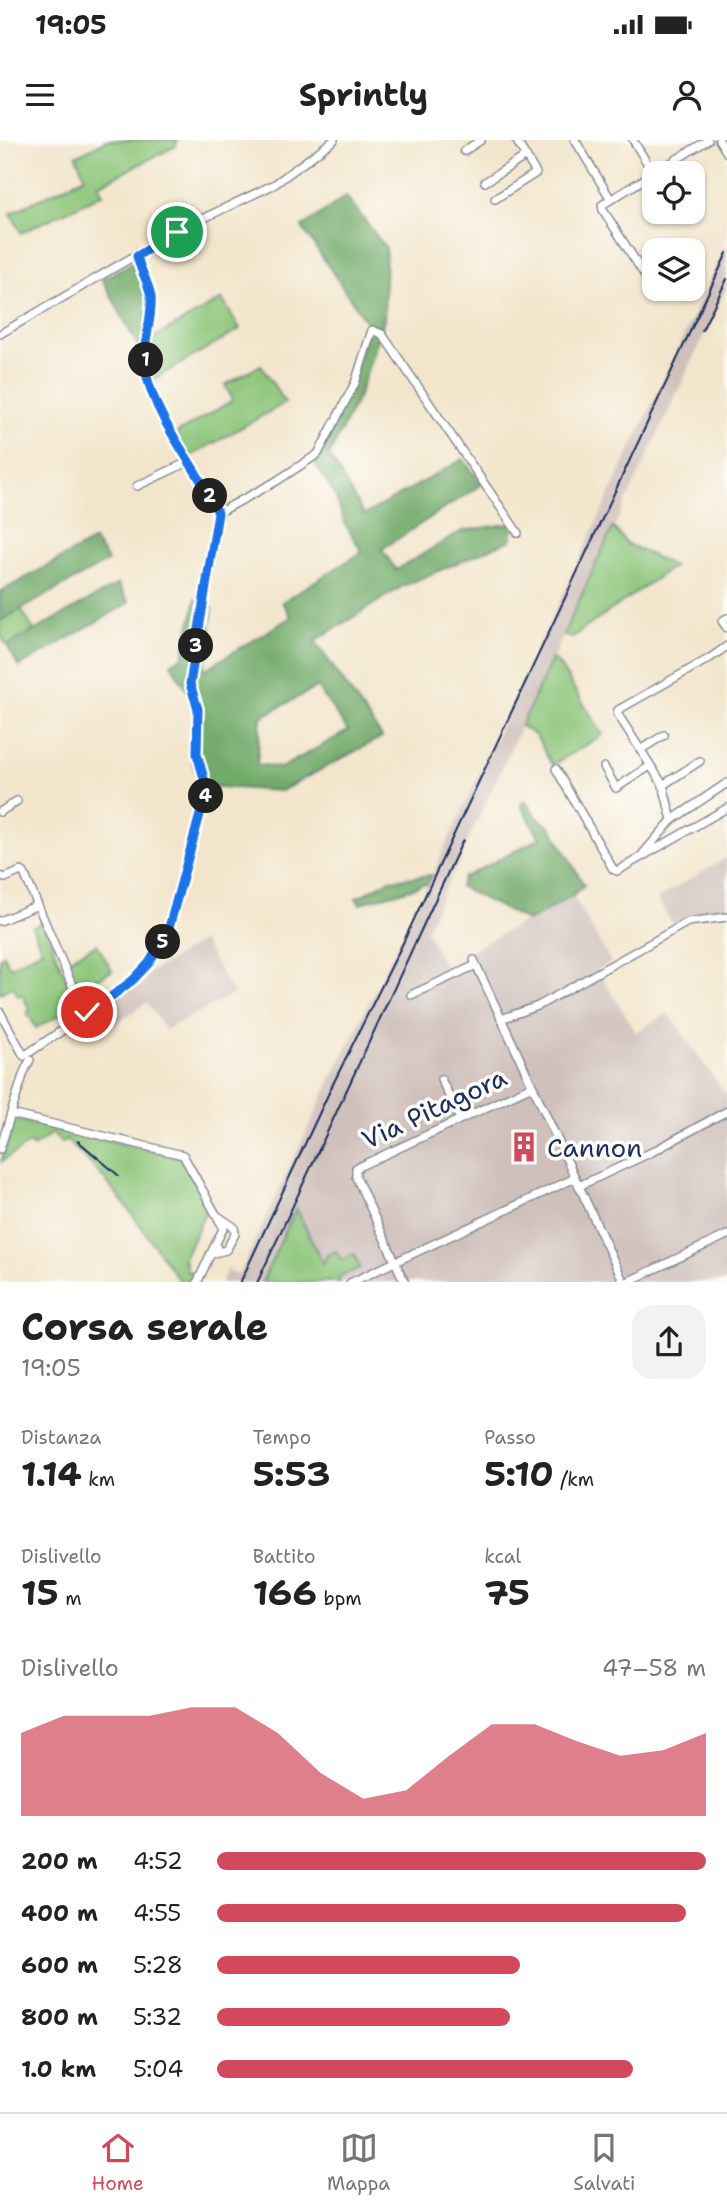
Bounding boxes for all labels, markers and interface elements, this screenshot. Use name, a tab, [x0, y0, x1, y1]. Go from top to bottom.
text: 19:05	[35, 7, 107, 42]
text: Sprintly	[299, 73, 428, 116]
icon: menu	[21, 76, 59, 114]
icon: person	[668, 76, 706, 114]
map controls	[642, 161, 705, 301]
button: locate	[642, 161, 705, 224]
pin	[147, 202, 207, 262]
icon: arrive	[158, 213, 196, 251]
button: layers	[642, 238, 705, 301]
pin: 1	[128, 342, 164, 378]
text: 1	[141, 347, 150, 372]
pin: 2	[192, 478, 228, 514]
text: 2	[203, 483, 216, 508]
pin: 3	[178, 629, 214, 664]
text: 3	[189, 633, 202, 658]
pin: 4	[188, 778, 224, 814]
text: 4	[199, 783, 212, 808]
pin: 5	[146, 924, 180, 960]
text: 5	[157, 929, 168, 954]
pin	[57, 982, 117, 1042]
icon: check	[68, 993, 106, 1031]
street label: Via Pitagora	[356, 1059, 512, 1157]
building icon: Cannon	[507, 1130, 541, 1164]
place label: Cannon	[547, 1130, 642, 1165]
text: Corsa serale	[21, 1301, 268, 1352]
button: share	[632, 1305, 706, 1379]
text: 19:05	[21, 1353, 81, 1383]
text: Distanza	[21, 1425, 101, 1450]
text: Tempo	[253, 1425, 311, 1450]
text: Passo	[484, 1425, 536, 1450]
text: 1.14	[21, 1450, 82, 1497]
text: 5:53	[253, 1450, 330, 1497]
text: 5:10	[484, 1450, 554, 1497]
text: km	[82, 1467, 115, 1492]
text: /km	[554, 1467, 594, 1492]
text: Dislivello	[21, 1544, 102, 1569]
text: Battito	[253, 1544, 315, 1569]
text: kcal	[484, 1544, 521, 1569]
text: 15	[21, 1569, 59, 1616]
text: 166	[253, 1569, 317, 1616]
text: 75	[484, 1569, 530, 1616]
text: m	[59, 1586, 82, 1611]
text: bpm	[317, 1586, 362, 1611]
text: Dislivello	[21, 1653, 119, 1683]
text: 47–58 m	[602, 1653, 706, 1683]
text: 200 m	[21, 1846, 98, 1876]
text: 4:52	[133, 1846, 183, 1876]
text: 400 m	[21, 1898, 98, 1928]
text: 4:55	[133, 1898, 181, 1928]
text: 600 m	[21, 1950, 98, 1980]
text: 5:28	[133, 1950, 183, 1980]
text: 800 m	[21, 2002, 98, 2032]
text: 5:32	[133, 2002, 182, 2032]
text: 1.0 km	[21, 2054, 96, 2084]
text: 5:04	[133, 2054, 183, 2084]
tab: Home	[92, 2129, 144, 2196]
tab: Mappa	[327, 2129, 390, 2196]
tab: Salvati	[573, 2129, 635, 2196]

